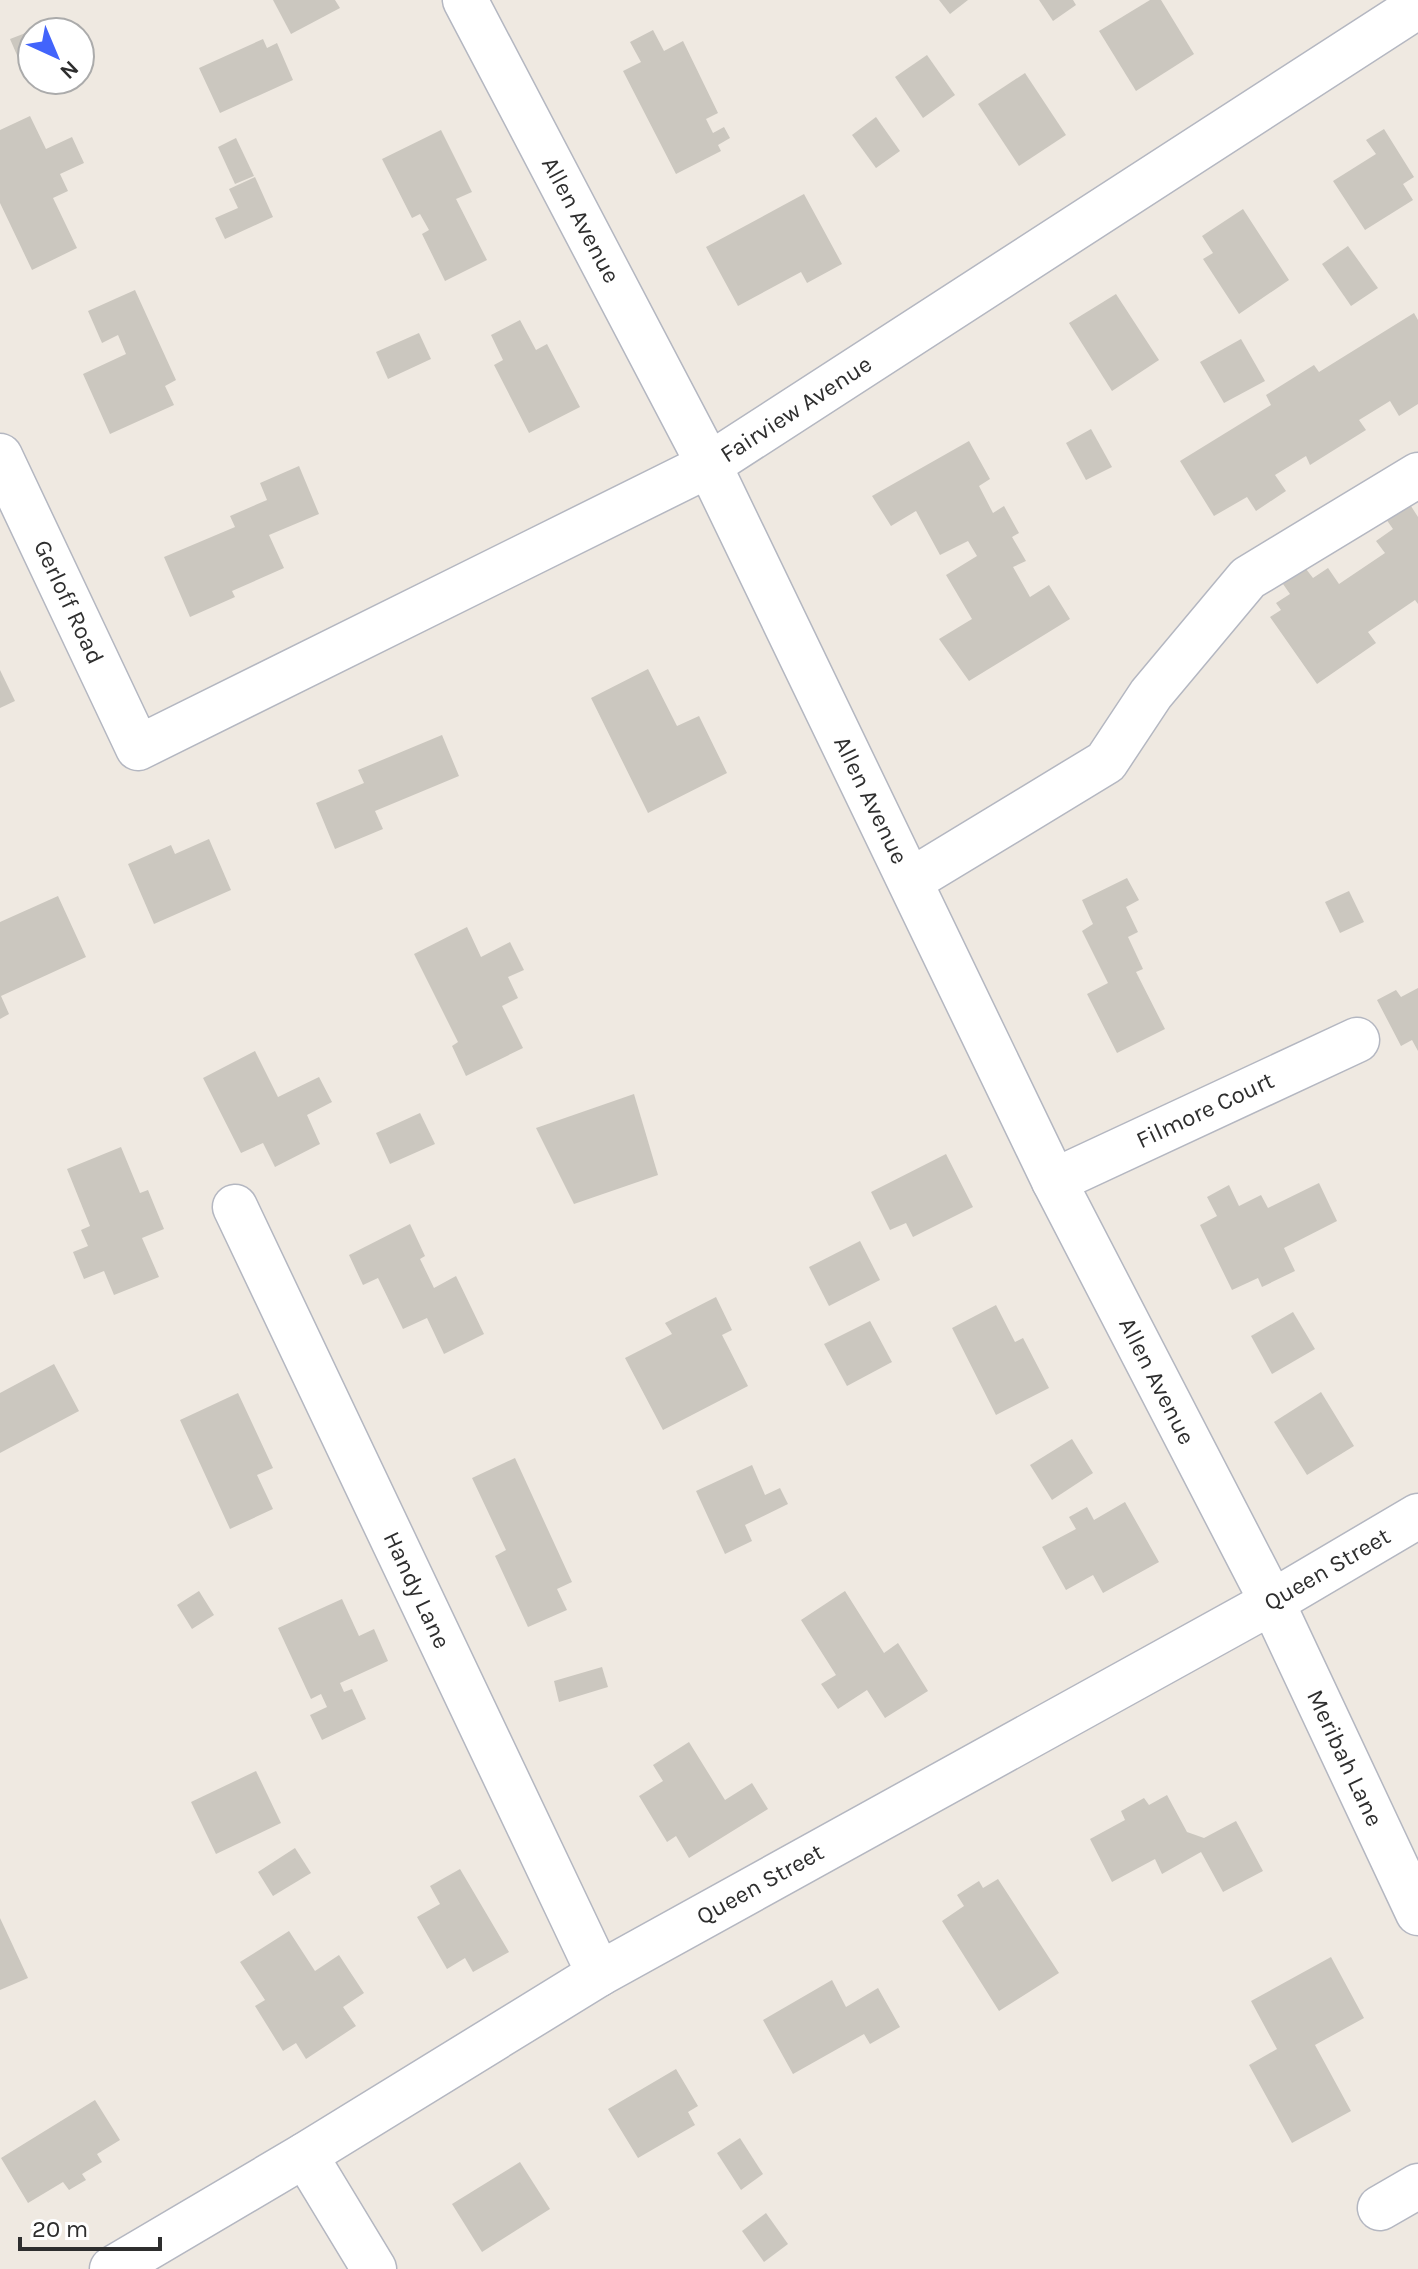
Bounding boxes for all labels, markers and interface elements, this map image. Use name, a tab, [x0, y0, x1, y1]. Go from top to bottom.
north arrow	[16, 16, 96, 96]
text: N	[54, 55, 84, 85]
street label: Allen Avenue	[536, 152, 626, 288]
street label: Fairview Avenue	[715, 350, 877, 468]
street label: Gerloff Road	[28, 536, 110, 668]
street label: Allen Avenue	[828, 732, 914, 868]
street label: Filmore Court	[1132, 1066, 1278, 1154]
street label: Allen Avenue	[1113, 1313, 1201, 1449]
street label: Queen Street	[1259, 1522, 1395, 1616]
street label: Handy Lane	[378, 1527, 456, 1653]
street label: Meribah Lane	[1301, 1685, 1389, 1831]
street label: Queen Street	[692, 1838, 828, 1930]
scale bar	[20, 2201, 160, 2251]
text: 20 m	[32, 2215, 88, 2243]

